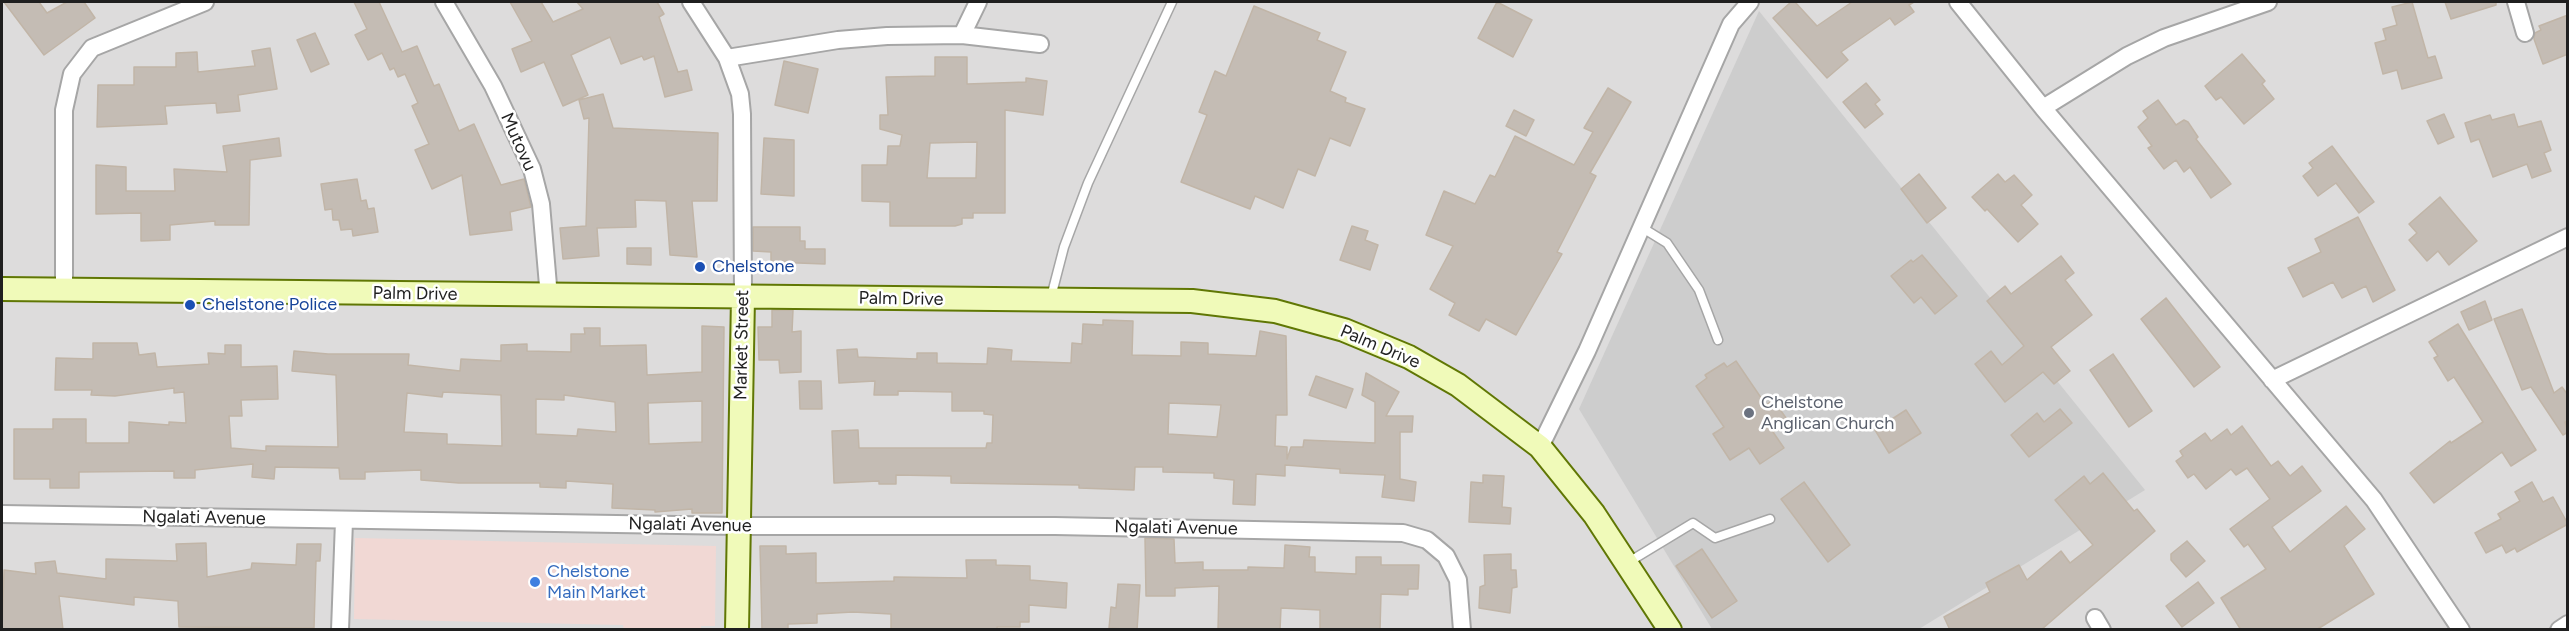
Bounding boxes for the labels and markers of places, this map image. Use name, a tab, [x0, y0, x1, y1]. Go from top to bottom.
place label: Chelstone	[712, 256, 794, 278]
marker: Chelstone	[693, 260, 707, 274]
place label: Chelstone Police	[202, 294, 337, 316]
marker: Chelstone Police	[183, 298, 197, 312]
place label: Chelstone Anglican Church	[1761, 392, 1894, 434]
marker: Chelstone Anglican Church	[1742, 406, 1756, 420]
place label: Chelstone Main Market	[547, 561, 646, 604]
marker: Chelstone Main Market	[528, 575, 542, 589]

